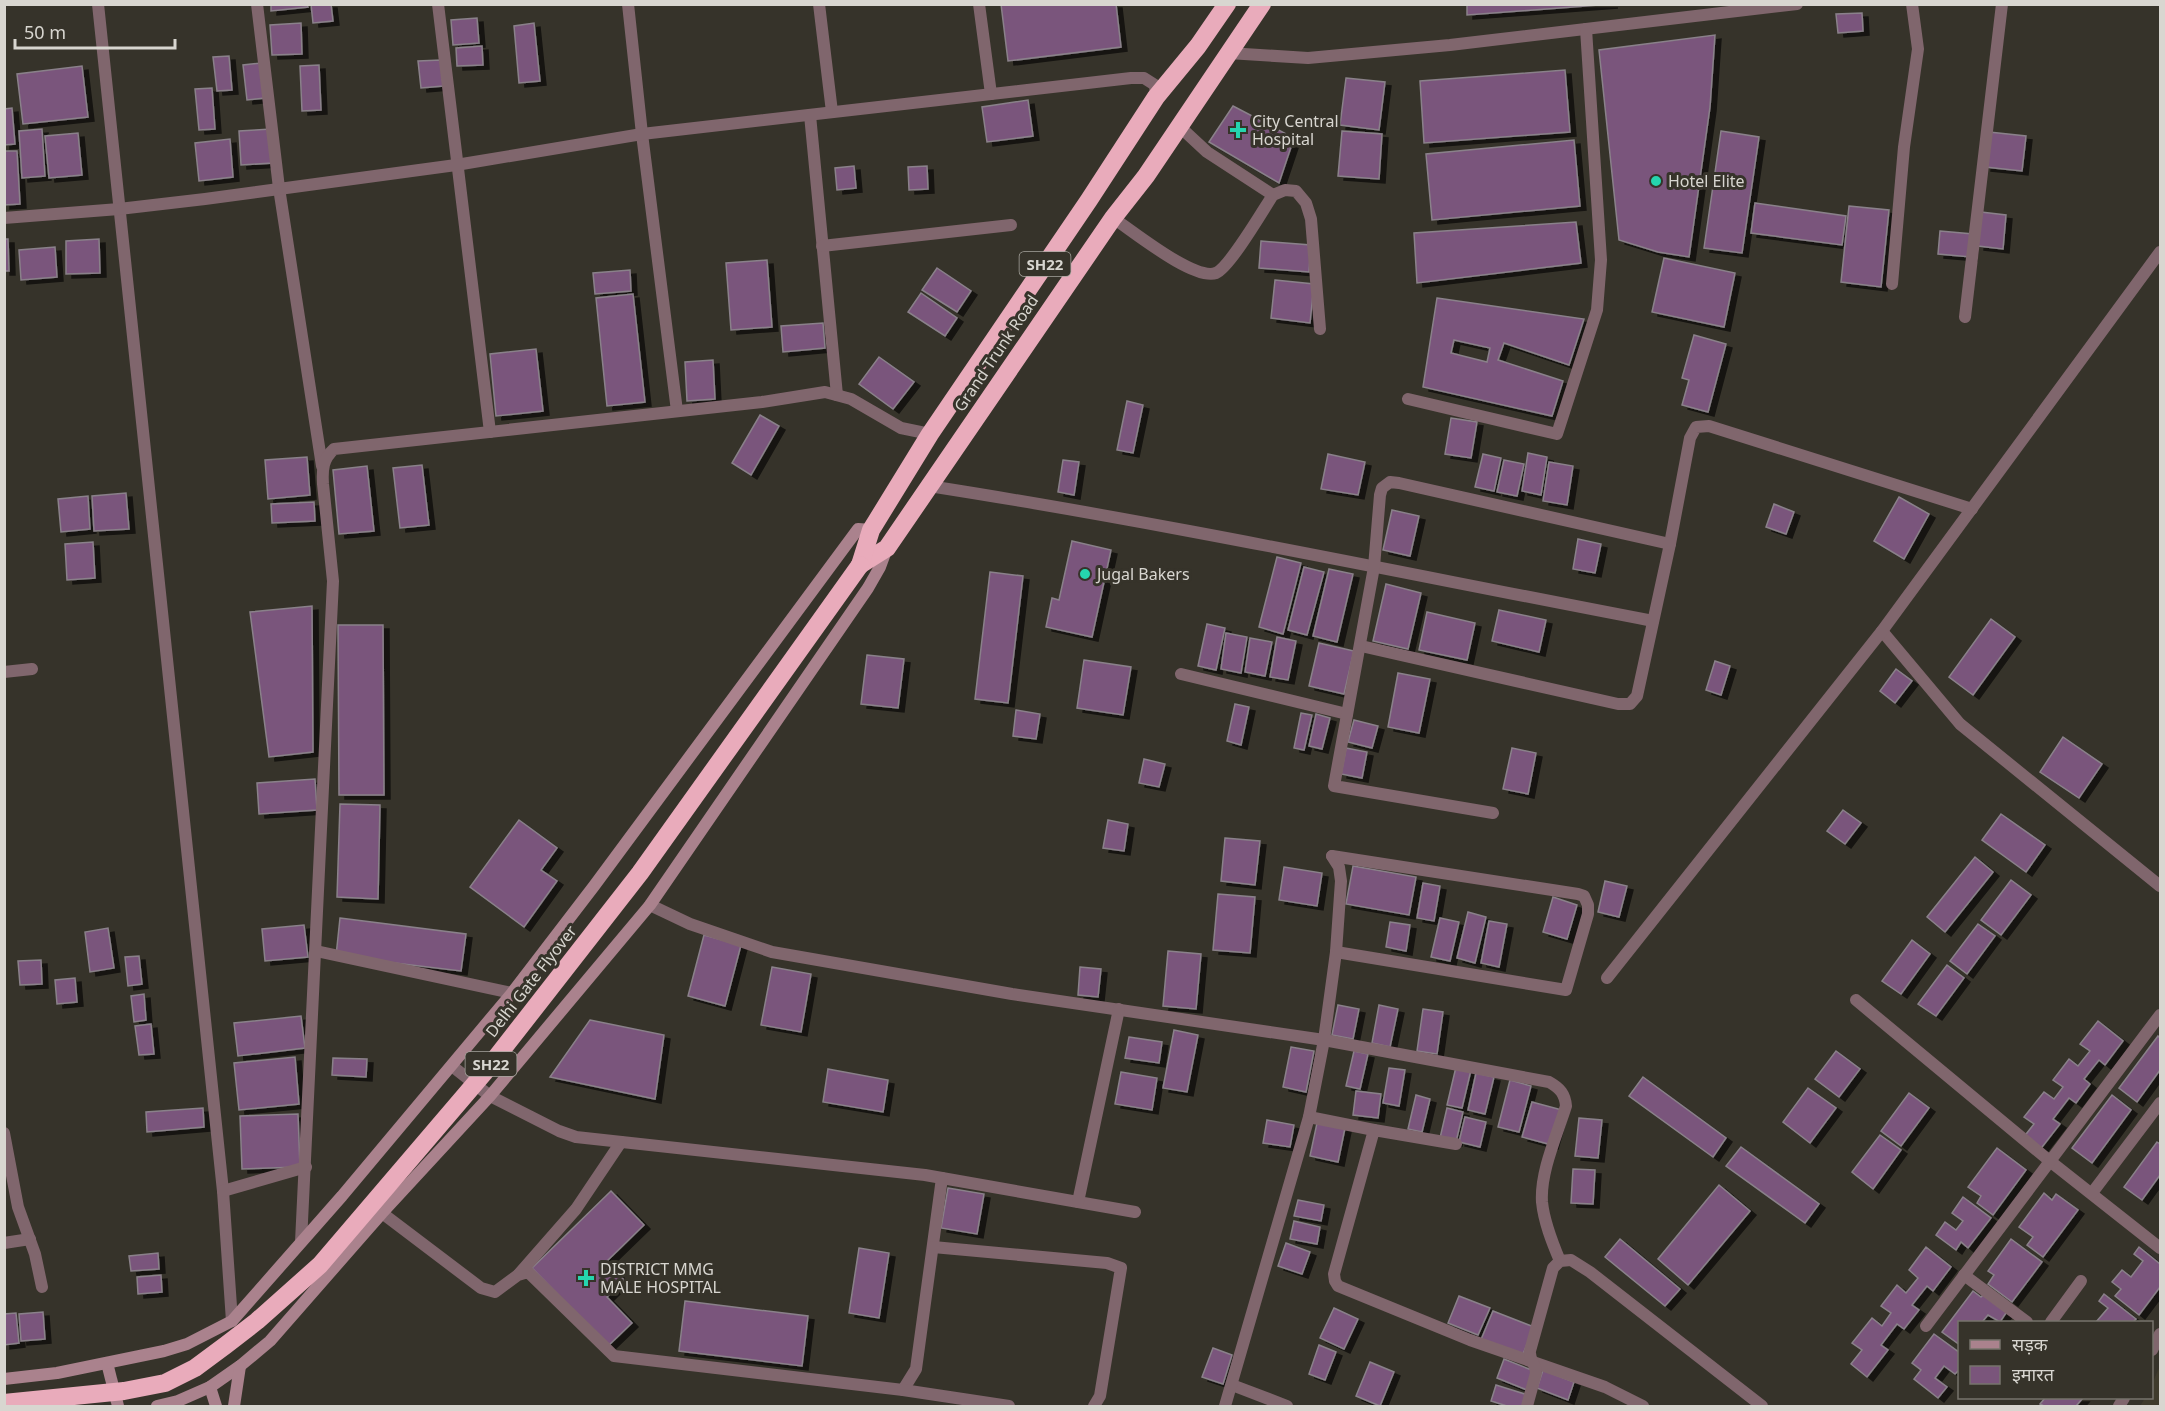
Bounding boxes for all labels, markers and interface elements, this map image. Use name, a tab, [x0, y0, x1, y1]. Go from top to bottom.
scale bar	[15, 12, 176, 50]
text: 50 m	[24, 20, 66, 44]
place label: City Central Hospital	[1252, 110, 1339, 150]
marker: City Central Hospital	[1229, 121, 1247, 139]
place label: Hotel Elite	[1668, 170, 1745, 192]
marker: Hotel Elite	[1649, 174, 1663, 188]
road number: SH22	[1020, 252, 1070, 276]
street label: Grand Trunk Road	[949, 290, 1043, 416]
place label: Jugal Bakers	[1095, 563, 1190, 585]
marker: Jugal Bakers	[1078, 567, 1092, 581]
street label: Delhi Gate Flyover	[480, 920, 582, 1041]
road number: SH22	[466, 1052, 516, 1076]
place label: DISTRICT MMG MALE HOSPITAL	[600, 1258, 721, 1298]
marker: DISTRICT MMG MALE HOSPITAL	[577, 1269, 595, 1287]
legend	[1958, 1321, 2153, 1399]
text: सड़क	[2012, 1332, 2049, 1356]
text: इमारत	[2012, 1362, 2055, 1386]

